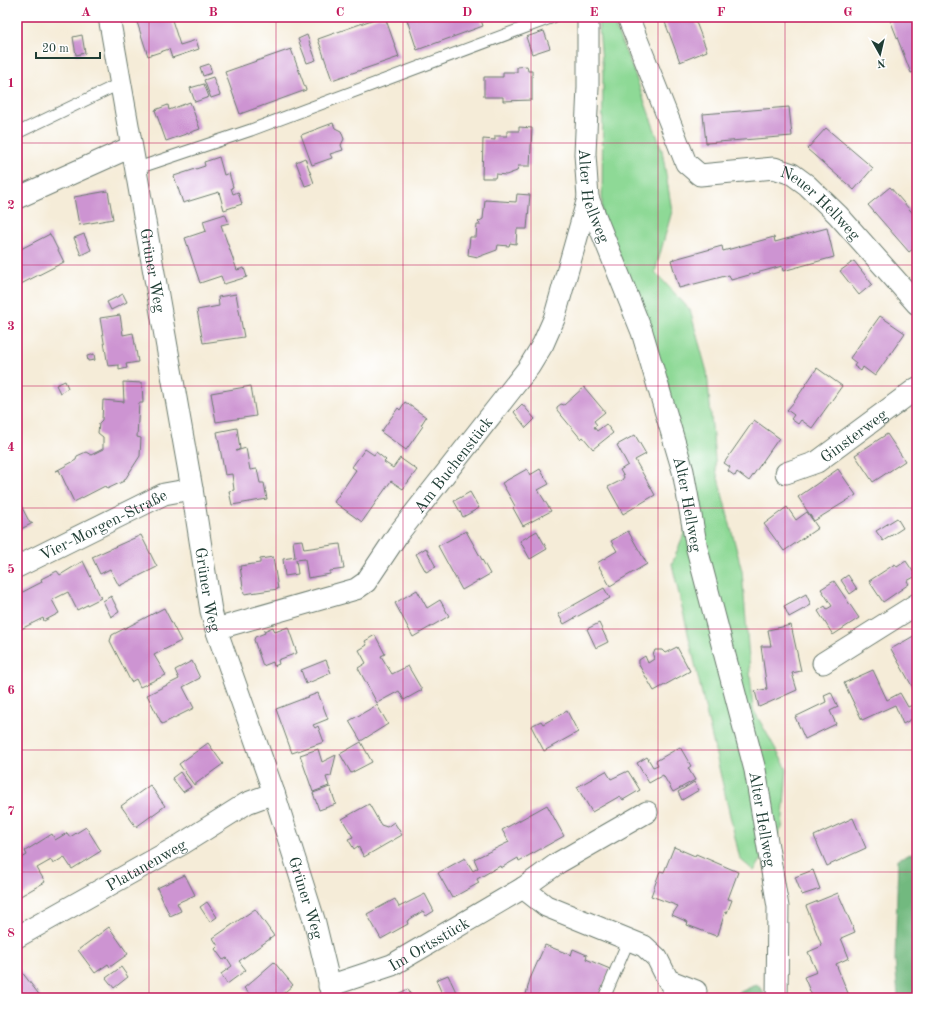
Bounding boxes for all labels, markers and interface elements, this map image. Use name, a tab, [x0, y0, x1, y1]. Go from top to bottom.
text: A	[81, 6, 91, 19]
text: B	[208, 6, 218, 19]
text: C	[336, 6, 344, 19]
text: D	[462, 6, 472, 19]
text: E	[590, 6, 599, 19]
text: F	[717, 6, 726, 19]
text: G	[843, 6, 853, 19]
scale bar	[36, 34, 100, 60]
north arrow	[860, 34, 900, 74]
text: 20 m	[42, 43, 69, 55]
text: N	[876, 56, 886, 69]
text: 1	[7, 77, 15, 90]
street label: Alter Hellweg	[575, 148, 611, 246]
street label: Neuer Hellweg	[778, 165, 863, 244]
text: 2	[7, 199, 15, 212]
street label: Grüner Weg	[136, 227, 167, 314]
text: 3	[7, 320, 15, 333]
street label: Ginsterweg	[818, 407, 891, 467]
street label: Am Buchenstück	[412, 415, 497, 517]
text: 4	[7, 441, 15, 454]
street label: Alter Hellweg	[669, 455, 703, 554]
street label: Vier-Morgen-Straße	[38, 488, 170, 564]
street label: Grüner Weg	[191, 546, 222, 634]
text: 5	[7, 563, 15, 576]
text: 6	[7, 684, 15, 697]
street label: Alter Hellweg	[745, 770, 777, 869]
text: 7	[7, 805, 15, 818]
street label: Platanenweg	[104, 837, 190, 895]
street label: Grüner Weg	[285, 855, 325, 941]
street label: Im Ortsstück	[387, 915, 473, 975]
text: 8	[7, 927, 15, 940]

